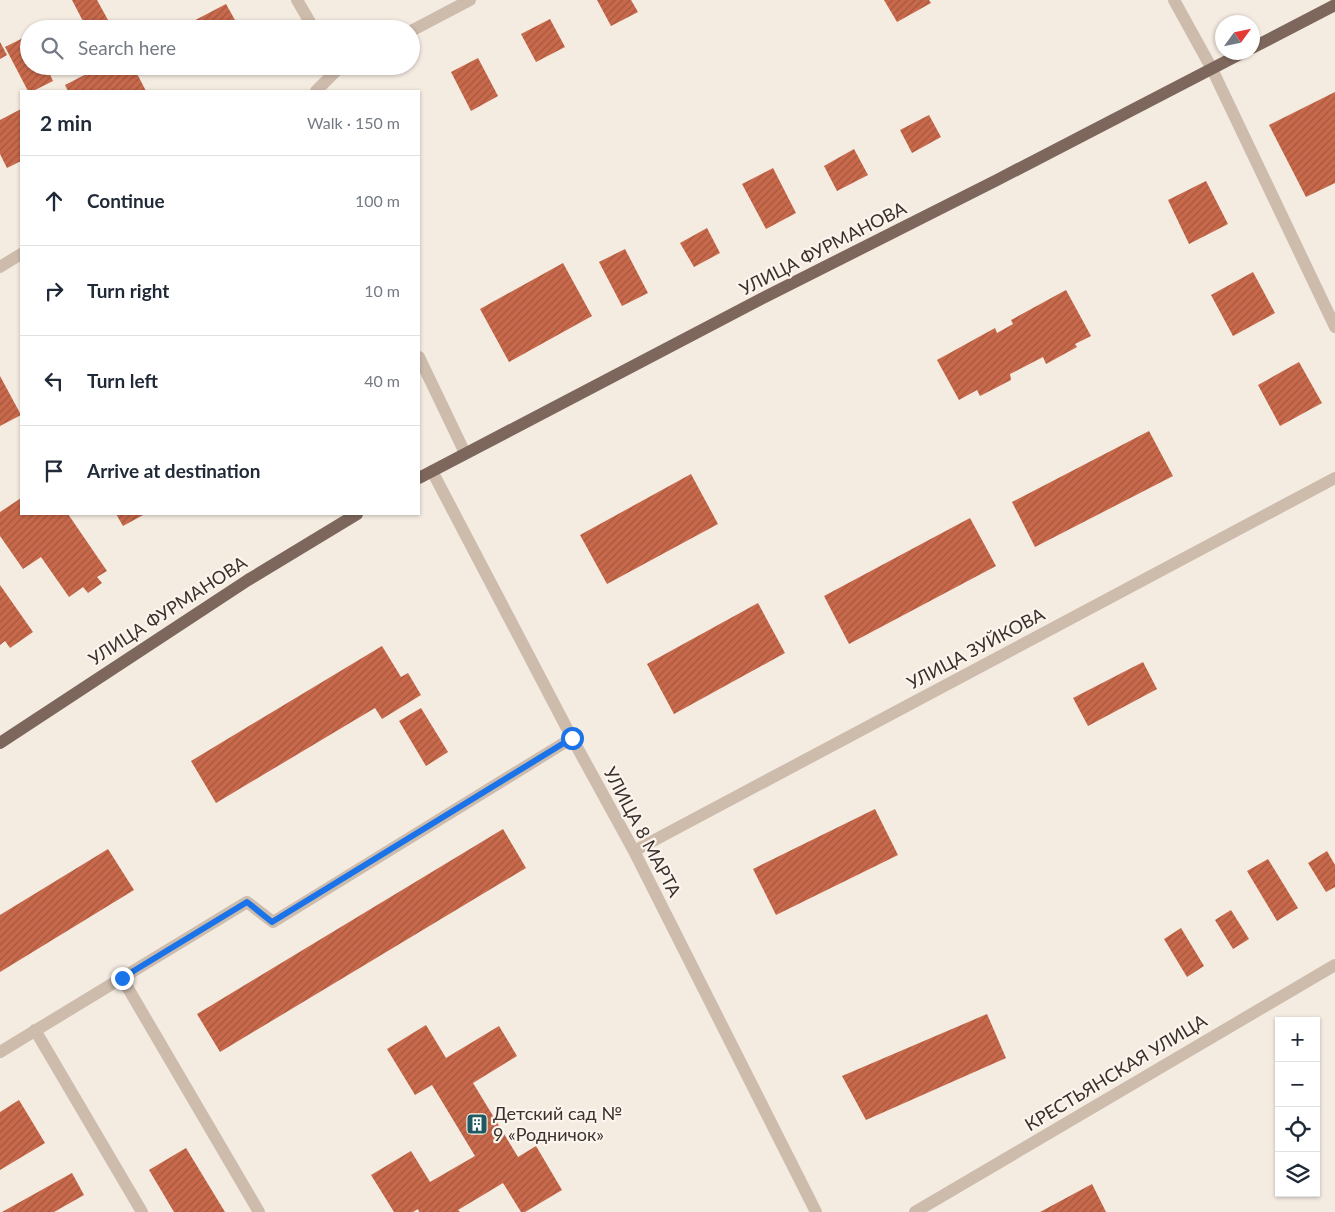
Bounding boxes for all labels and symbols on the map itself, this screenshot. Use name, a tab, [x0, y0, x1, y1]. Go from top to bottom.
north arrow	[1215, 15, 1260, 60]
street label: УЛИЦА ФУРМАНОВА	[736, 196, 910, 300]
street label: УЛИЦА ФУРМАНОВА	[84, 550, 251, 670]
street label: УЛИЦА ЗУЙКОВА	[903, 602, 1049, 694]
route start	[561, 727, 584, 750]
street label: УЛИЦА 8 МАРТА	[599, 763, 687, 901]
route end	[111, 967, 134, 990]
street label: КРЕСТЬЯНСКАЯ УЛИЦА	[1021, 1009, 1211, 1135]
place label: Детский сад № 9 «Родничок»	[493, 1102, 622, 1145]
building icon: Детский сад № 9 «Родничок»	[465, 1112, 489, 1136]

